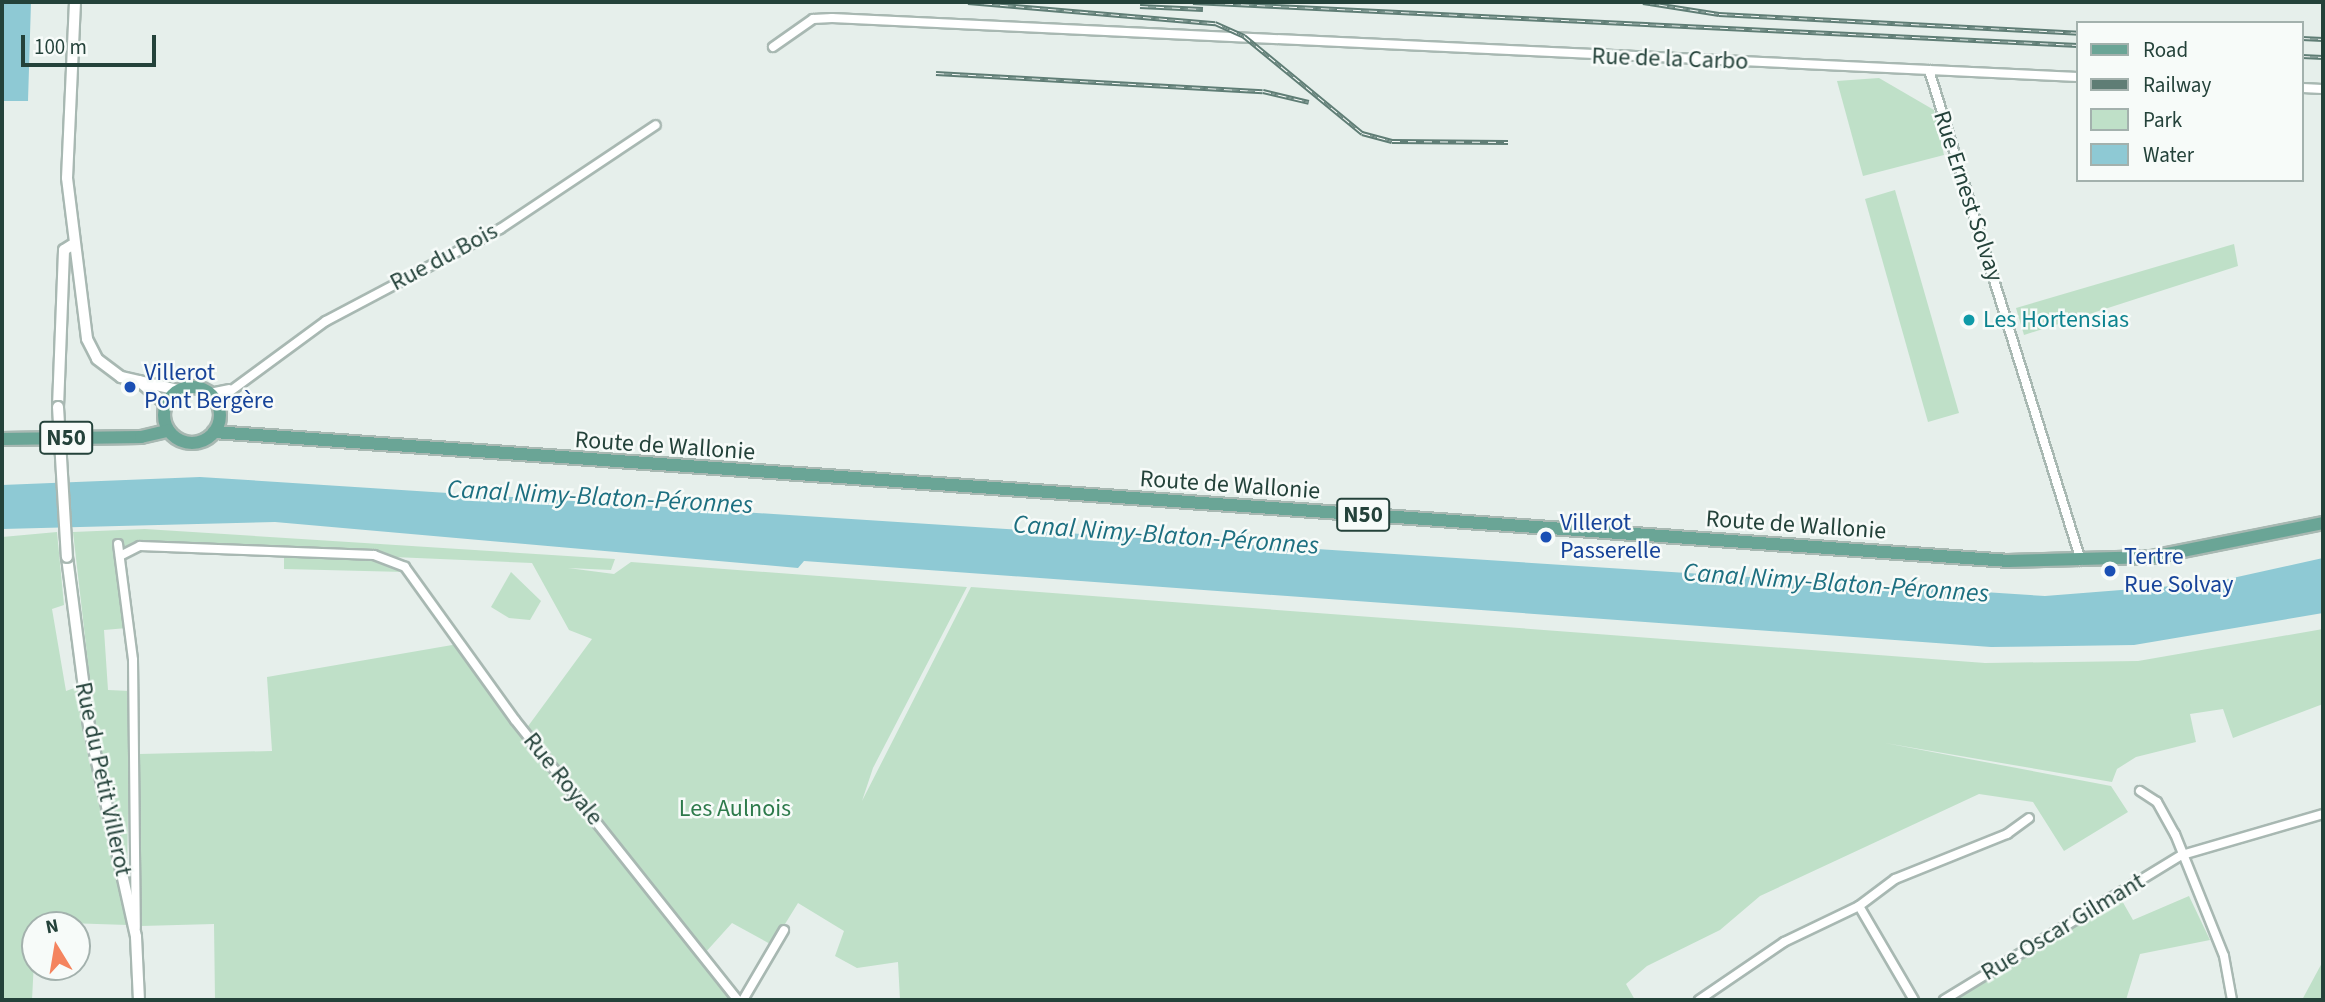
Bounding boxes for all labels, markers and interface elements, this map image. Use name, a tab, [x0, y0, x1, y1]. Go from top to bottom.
scale bar	[24, 21, 159, 65]
legend	[2076, 21, 2304, 182]
text: 100 m	[34, 32, 87, 62]
text: Road	[2143, 35, 2188, 65]
street label: Rue de la Carbo	[1591, 42, 1749, 76]
text: Railway	[2143, 70, 2211, 100]
text: Park	[2143, 105, 2182, 135]
street label: Rue Ernest Solvay	[1927, 107, 2009, 285]
text: Water	[2143, 140, 2194, 170]
street label: Rue du Bois	[385, 217, 503, 297]
place label: Les Hortensias	[1983, 306, 2129, 334]
marker: Les Hortensias	[1961, 312, 1977, 328]
place label: Villerot Pont Bergère	[144, 359, 274, 415]
marker: Villerot Pont Bergère	[122, 379, 138, 395]
road number: N50	[38, 418, 94, 458]
street label: Route de Wallonie	[574, 425, 756, 467]
street label: Route de Wallonie	[1139, 464, 1321, 506]
water label: Canal Nimy-Blaton-Péronnes	[446, 473, 754, 521]
road number: N50	[1335, 495, 1391, 534]
street label: Route de Wallonie	[1705, 504, 1887, 546]
water label: Canal Nimy-Blaton-Péronnes	[1012, 509, 1320, 561]
place label: Villerot Passerelle	[1560, 509, 1661, 565]
marker: Villerot Passerelle	[1538, 529, 1554, 545]
place label: Tertre Rue Solvay	[2124, 543, 2233, 599]
water label: Canal Nimy-Blaton-Péronnes	[1682, 557, 1990, 609]
marker: Tertre Rue Solvay	[2102, 563, 2118, 579]
street label: Rue du Petit Villerot	[68, 679, 138, 879]
street label: Rue Royale	[517, 727, 609, 831]
park label: Les Aulnois	[679, 795, 791, 823]
street label: Rue Oscar Gilmant	[1976, 867, 2150, 987]
north arrow	[21, 911, 91, 981]
text: N	[43, 912, 61, 941]

